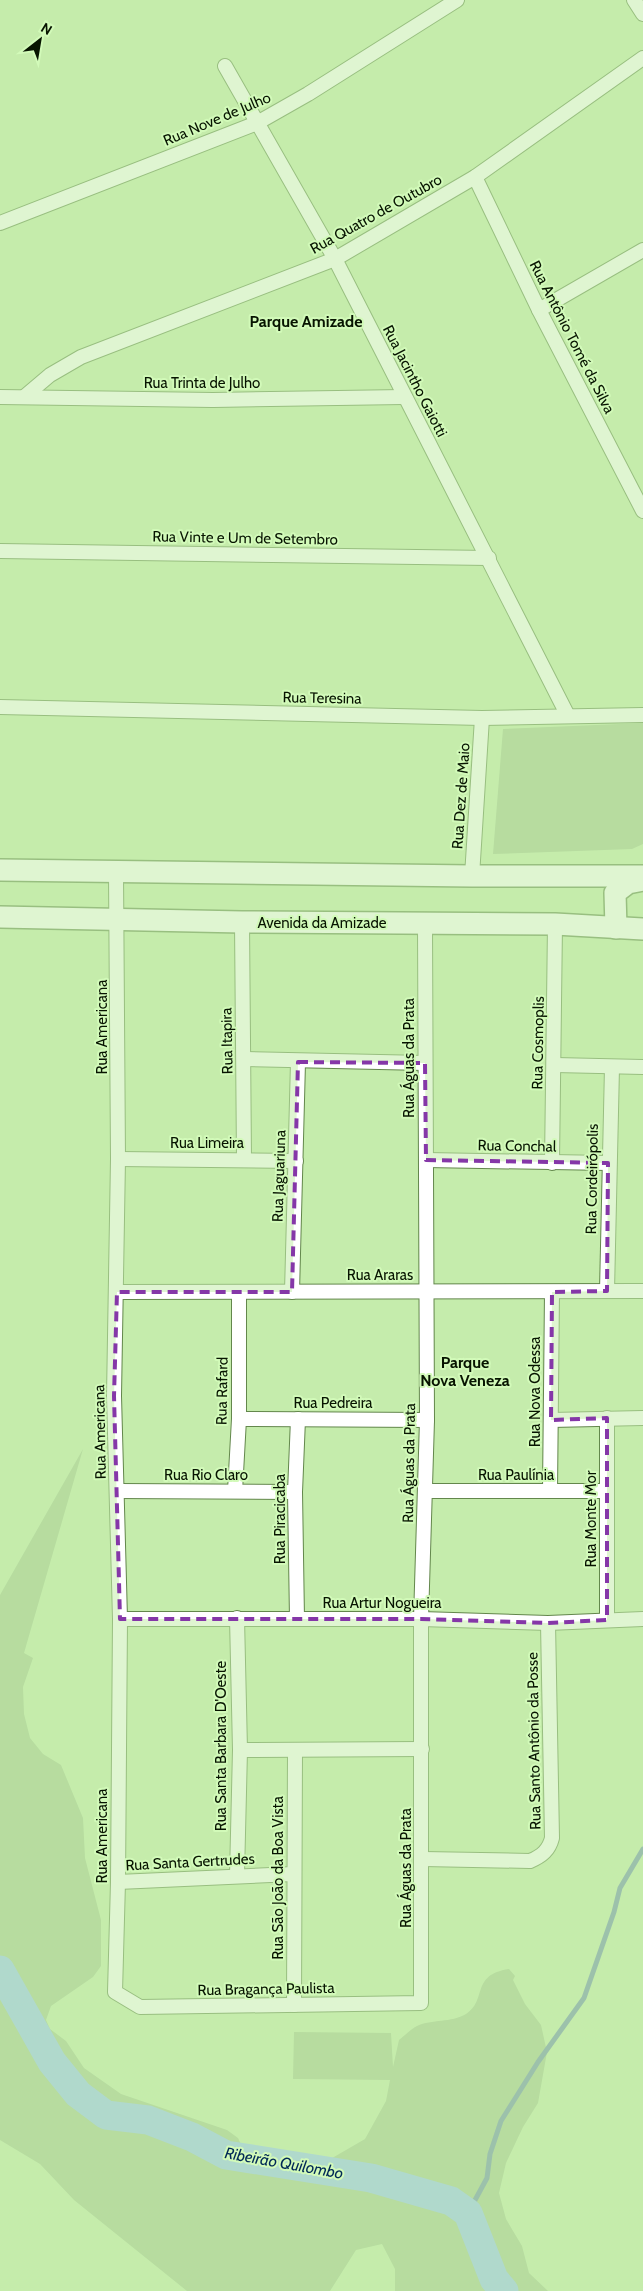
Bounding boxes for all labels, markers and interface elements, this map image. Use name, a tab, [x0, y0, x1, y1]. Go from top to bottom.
north arrow	[15, 15, 65, 65]
text: N	[38, 19, 56, 39]
street label: Rua Nove de Julho	[161, 88, 273, 150]
street label: Rua Quatro de Outubro	[307, 170, 445, 258]
street label: Rua Antônio Tomé da Silva	[526, 258, 619, 417]
district label: Parque Amizade	[250, 312, 362, 331]
street label: Rua Jacintho Gaiotti	[379, 322, 451, 440]
street label: Rua Trinta de Julho	[144, 374, 260, 392]
street label: Rua Vinte e Um de Setembro	[152, 527, 338, 549]
street label: Rua Teresina	[282, 688, 362, 708]
street label: Rua Dez de Maio	[448, 742, 474, 850]
street label: Avenida da Amizade	[258, 914, 387, 932]
street label: Rua Americana	[93, 979, 111, 1074]
street label: Rua Cosmoplis	[528, 996, 548, 1090]
street label: Rua Águas da Prata	[399, 997, 418, 1118]
street label: Rua Itapira	[217, 1007, 237, 1074]
street label: Rua Cordeirópolis	[582, 1124, 602, 1234]
street label: Rua Jaguariuna	[268, 1129, 290, 1222]
street label: Rua Limeira	[170, 1134, 245, 1152]
street label: Rua Conchal	[478, 1136, 557, 1156]
street label: Rua Araras	[347, 1266, 413, 1284]
street label: Rua Nova Odessa	[526, 1336, 544, 1447]
district label: Parque Nova Veneza	[420, 1353, 510, 1390]
street label: Rua Rafard	[212, 1357, 232, 1425]
street label: Rua Americana	[90, 1384, 110, 1480]
street label: Rua Pedreira	[294, 1394, 373, 1412]
street label: Rua Águas da Prata	[398, 1402, 419, 1523]
street label: Rua Rio Claro	[164, 1466, 248, 1484]
street label: Rua Paulínia	[478, 1466, 555, 1484]
street label: Rua Monte Mor	[582, 1470, 600, 1567]
street label: Rua Piracicaba	[271, 1473, 289, 1564]
street label: Rua Artur Nogueira	[323, 1594, 442, 1612]
street label: Rua Santo Antônio da Posse	[523, 1652, 545, 1830]
street label: Rua Santa Barbara D'Oeste	[212, 1661, 230, 1831]
street label: Rua Americana	[93, 1788, 111, 1883]
street label: Rua São João da Boa Vista	[269, 1795, 287, 1960]
street label: Rua Águas da Prata	[396, 1807, 415, 1928]
street label: Rua Santa Gertrudes	[125, 1850, 255, 1874]
street label: Rua Bragança Paulista	[197, 1979, 335, 1999]
water label: Ribeirão Quilombo	[223, 2143, 345, 2183]

